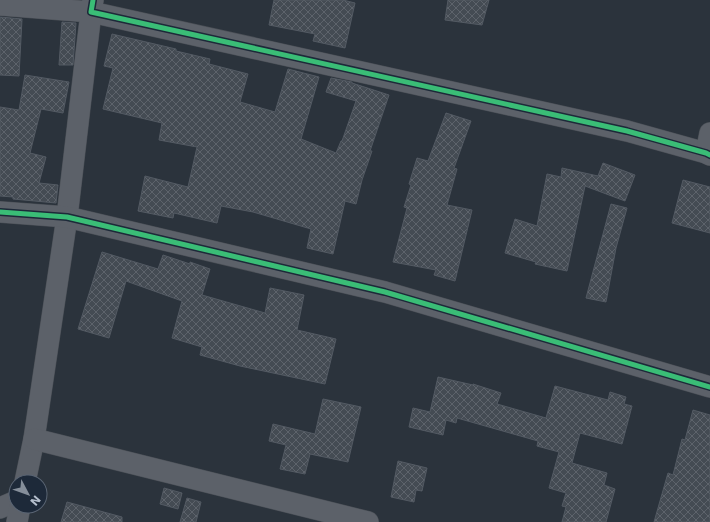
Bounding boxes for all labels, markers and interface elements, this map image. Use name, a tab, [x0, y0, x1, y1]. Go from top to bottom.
north arrow	[8, 474, 48, 514]
text: N	[27, 492, 43, 508]

